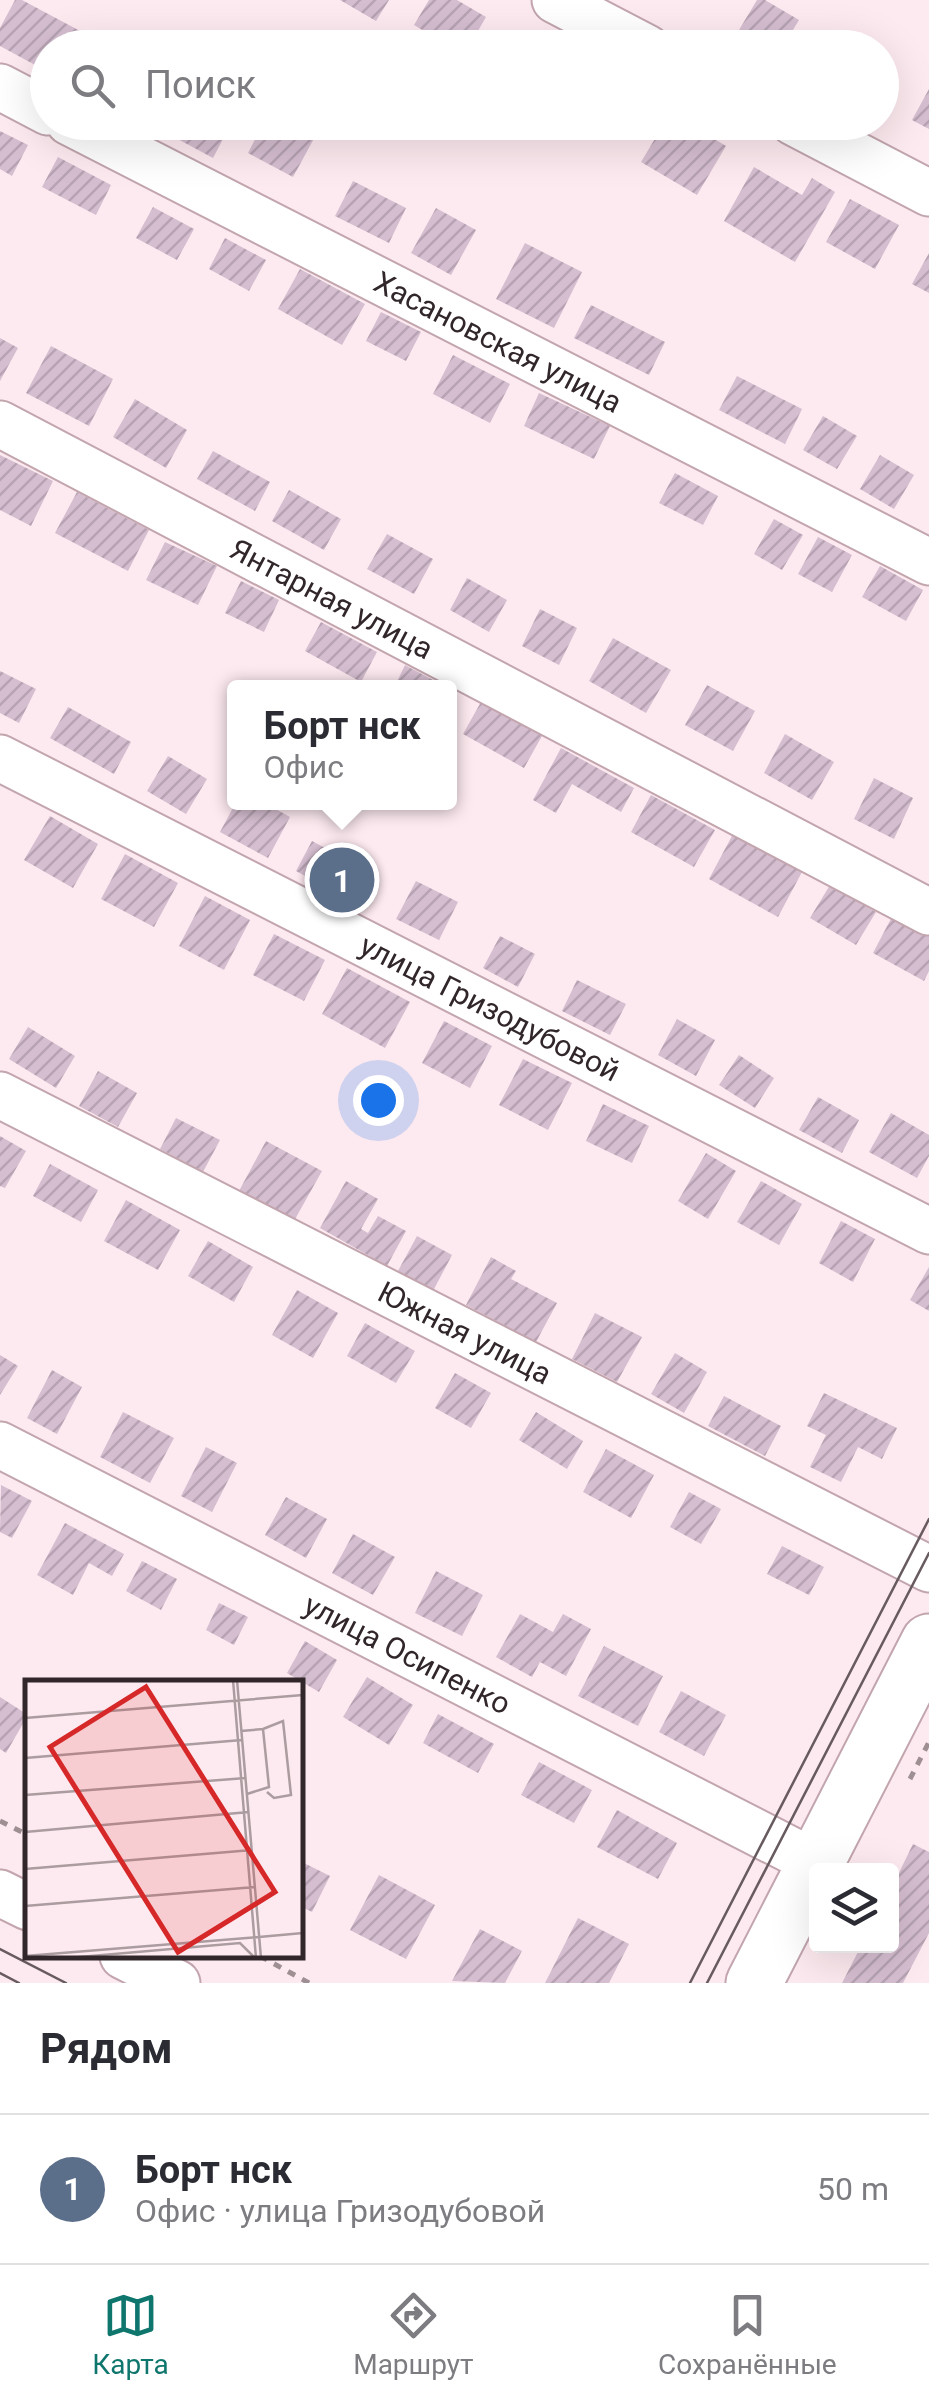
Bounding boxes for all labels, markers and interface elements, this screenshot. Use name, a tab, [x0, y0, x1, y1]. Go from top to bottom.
search box	[30, 30, 899, 140]
icon: search	[65, 58, 120, 113]
text: Поиск	[145, 63, 256, 107]
street label: Хасановская улица	[368, 264, 628, 419]
street label: Янтарная улица	[225, 531, 439, 666]
popup	[227, 680, 457, 810]
text: Борт нск	[263, 704, 421, 748]
text: Офис	[263, 748, 344, 786]
pin: 1	[310, 842, 374, 918]
street label: улица Гризодубовой	[354, 927, 626, 1088]
your location	[353, 1075, 404, 1126]
street label: Южная улица	[373, 1274, 557, 1391]
street label: улица Осипенко	[299, 1586, 517, 1721]
inset map	[25, 1680, 302, 1958]
map controls	[809, 1863, 899, 1953]
button: layers	[809, 1863, 899, 1953]
text: Рядом	[40, 2024, 173, 2073]
text: Борт нск	[135, 2148, 292, 2192]
text: 1	[63, 2170, 82, 2208]
text: 50 m	[817, 2170, 889, 2208]
text: Офис · улица Гризодубовой	[135, 2192, 545, 2230]
tab: Карта	[92, 2288, 169, 2381]
tab: Маршрут	[353, 2288, 474, 2381]
tab: Сохранённые	[658, 2288, 837, 2381]

